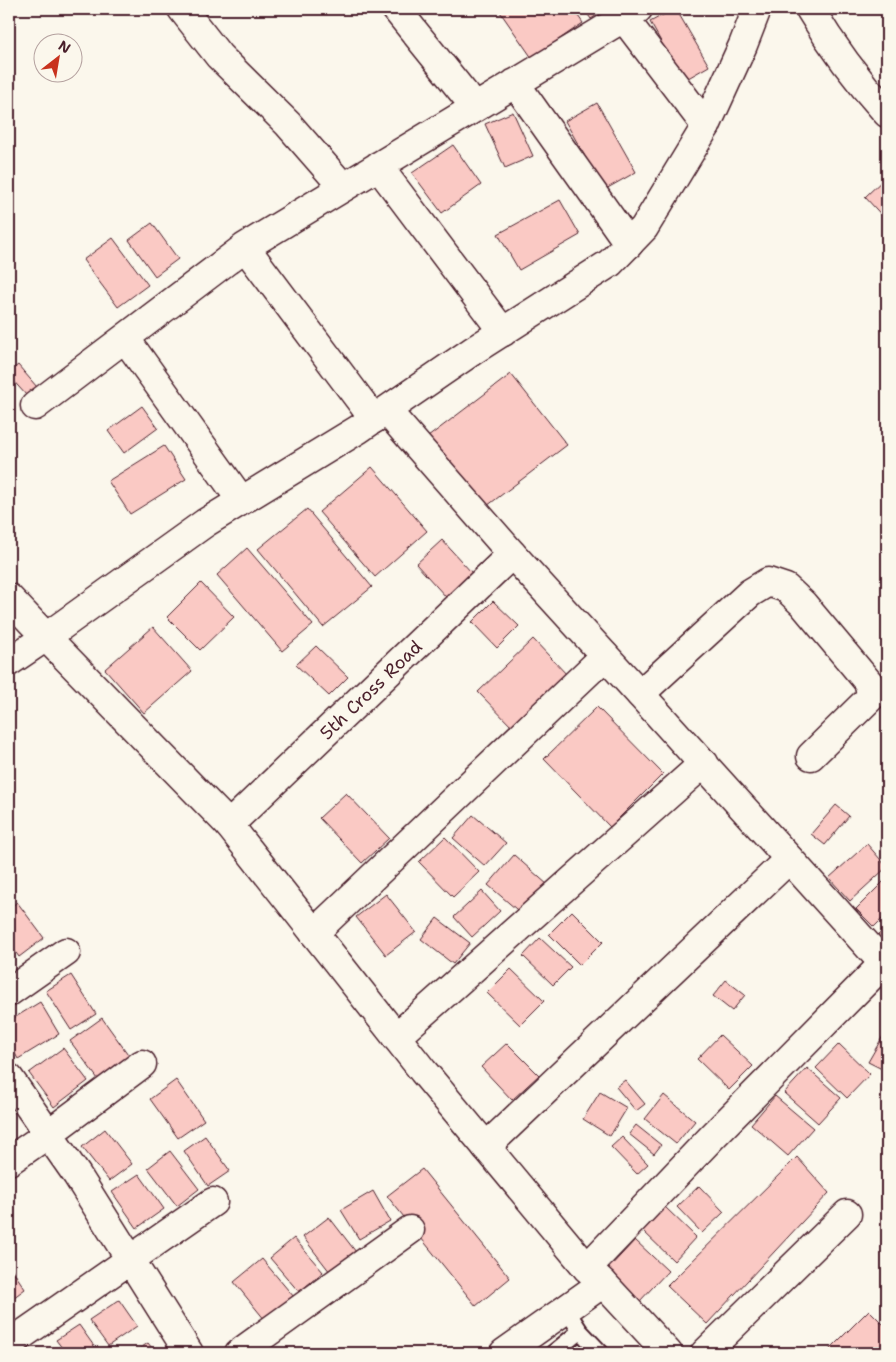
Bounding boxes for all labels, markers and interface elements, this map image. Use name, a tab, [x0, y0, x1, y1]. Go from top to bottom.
north arrow	[32, 32, 82, 82]
text: N	[55, 36, 74, 57]
street label: 5th Cross Road	[315, 635, 427, 745]

